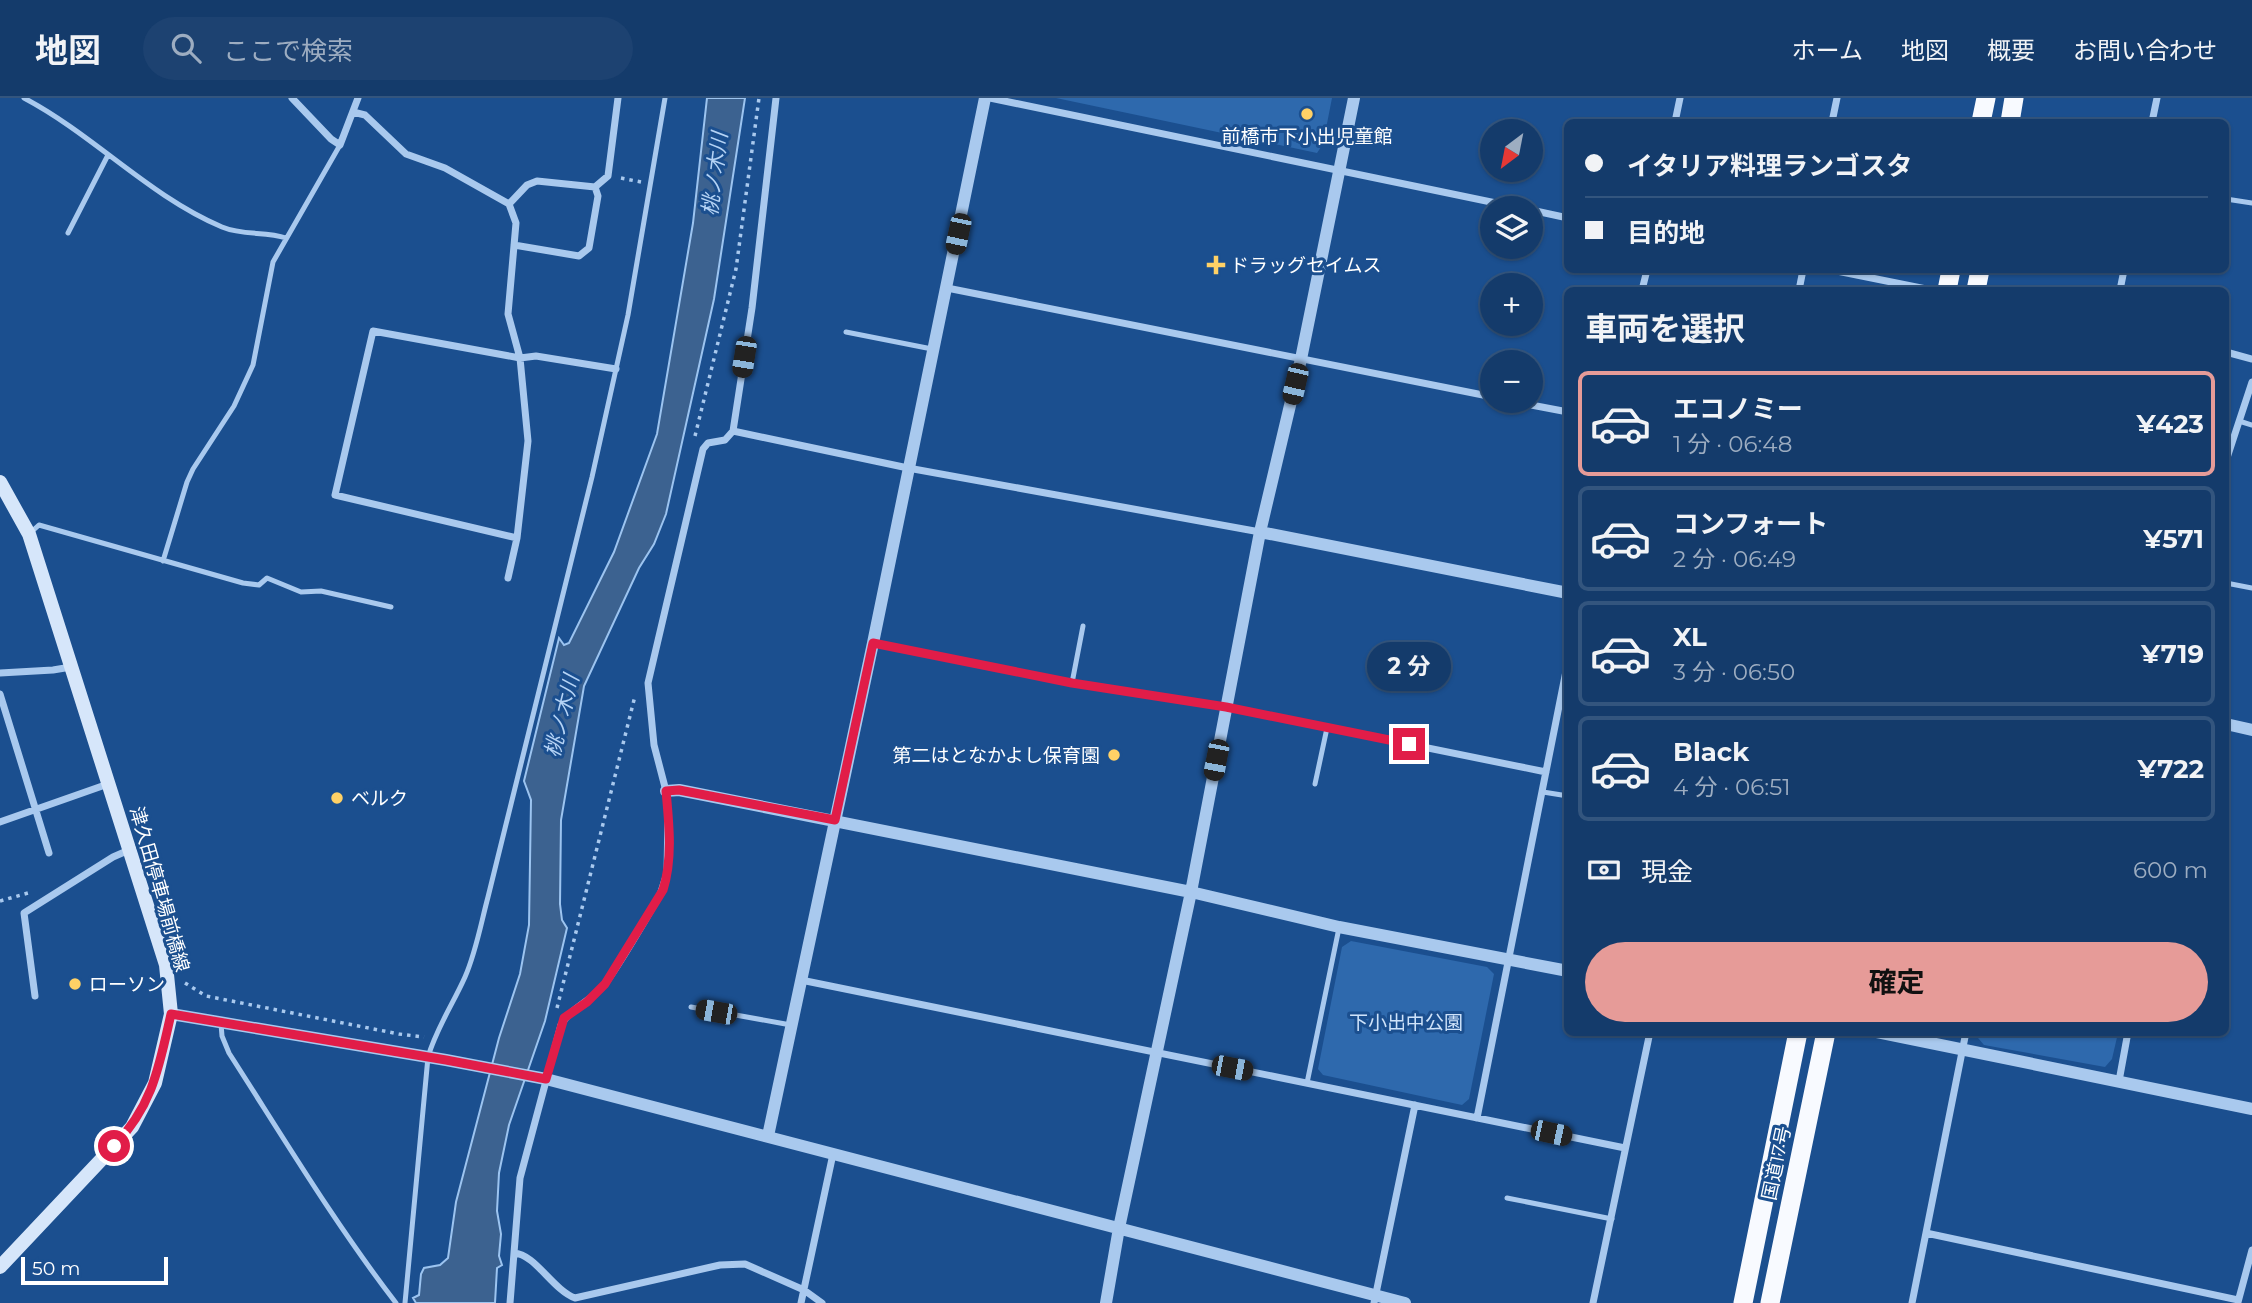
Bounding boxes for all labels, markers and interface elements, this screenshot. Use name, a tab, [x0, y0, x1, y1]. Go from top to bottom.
search box	[143, 17, 633, 80]
icon: search	[167, 29, 205, 67]
text: 地図	[35, 30, 101, 70]
text: ここで検索	[223, 35, 353, 67]
text: ホーム	[1792, 36, 1863, 65]
text: 地図	[1901, 36, 1949, 65]
text: 概要	[1987, 36, 2035, 65]
text: お問い合わせ	[2073, 36, 2217, 65]
marker: 前橋市下小出児童館	[1299, 106, 1315, 122]
north arrow	[1480, 119, 1544, 182]
map controls	[1480, 119, 1543, 413]
place label: 前橋市下小出児童館	[1221, 125, 1393, 148]
water label: 桃ノ木川	[697, 129, 732, 217]
text: イタリア料理ランゴスタ	[1627, 150, 1912, 182]
button: layers	[1480, 196, 1543, 259]
car	[944, 211, 973, 257]
text: 目的地	[1627, 217, 1705, 249]
place label: ドラッグセイムス	[1230, 254, 1382, 277]
marker: ドラッグセイムス	[1208, 257, 1224, 273]
button: +	[1480, 273, 1543, 336]
text: 車両を選択	[1585, 309, 1745, 348]
car	[731, 335, 758, 379]
button: −	[1480, 350, 1543, 413]
car	[1281, 361, 1310, 407]
icon: car	[1589, 392, 1652, 455]
text: エコノミー	[1673, 393, 1803, 425]
text: ¥423	[2136, 408, 2204, 440]
text: 1 分 · 06:48	[1673, 430, 1792, 458]
icon: car	[1589, 507, 1652, 570]
text: コンフォート	[1673, 508, 1828, 540]
text: ¥571	[2143, 523, 2204, 555]
text: 2 分 · 06:49	[1673, 545, 1796, 573]
text: XL	[1673, 621, 1707, 653]
icon: car	[1589, 622, 1652, 685]
text: ¥719	[2141, 638, 2204, 670]
callout: 2 分	[1367, 642, 1451, 692]
text: 2 分	[1387, 652, 1431, 680]
text: 3 分 · 06:50	[1673, 658, 1795, 686]
water label: 桃ノ木川	[539, 670, 584, 760]
route end	[1393, 728, 1425, 760]
text: Black	[1673, 736, 1749, 768]
car	[1202, 737, 1231, 783]
icon: car	[1589, 737, 1652, 800]
place label: 第二はとなかよし保育園	[893, 744, 1100, 767]
marker: 第二はとなかよし保育園	[1106, 747, 1122, 763]
text: ¥722	[2137, 753, 2204, 785]
text: 4 分 · 06:51	[1673, 773, 1791, 801]
place label: ベルク	[351, 787, 408, 810]
marker: ベルク	[329, 790, 345, 806]
street label: 津久田停車場前橋線	[125, 804, 194, 975]
icon: cash	[1585, 851, 1623, 889]
text: 現金	[1641, 856, 1693, 888]
text: 600 m	[2133, 856, 2208, 884]
button: 確定	[1585, 942, 2208, 1022]
place label: ローソン	[89, 973, 165, 996]
marker: ローソン	[67, 976, 83, 992]
car	[694, 998, 739, 1026]
park label: 下小出中公園	[1349, 1011, 1463, 1034]
car	[1210, 1054, 1255, 1082]
car	[1529, 1118, 1574, 1148]
street label: 国道17号	[1757, 1124, 1796, 1202]
route start	[98, 1130, 130, 1162]
scale bar	[21, 1254, 168, 1286]
text: 50 m	[32, 1257, 80, 1280]

